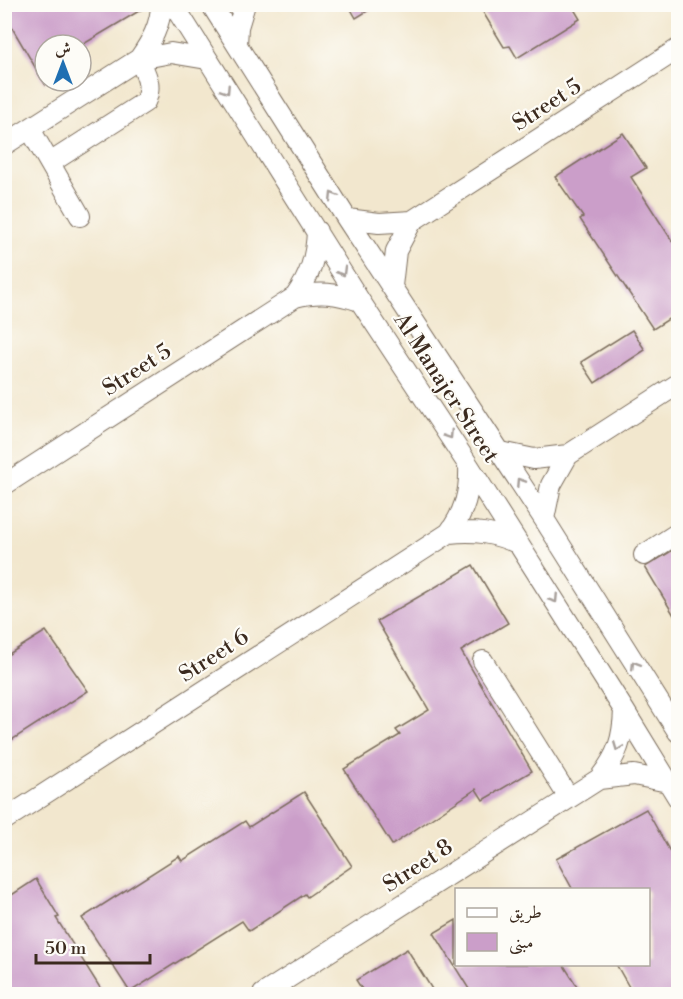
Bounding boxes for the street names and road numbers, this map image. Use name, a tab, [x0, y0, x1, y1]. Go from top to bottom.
street label: Street 5	[508, 73, 586, 137]
street label: Al Manajer Street	[387, 307, 505, 468]
street label: Street 5	[98, 338, 176, 402]
street label: Street 6	[174, 624, 254, 688]
street label: Street 8	[378, 833, 458, 899]

